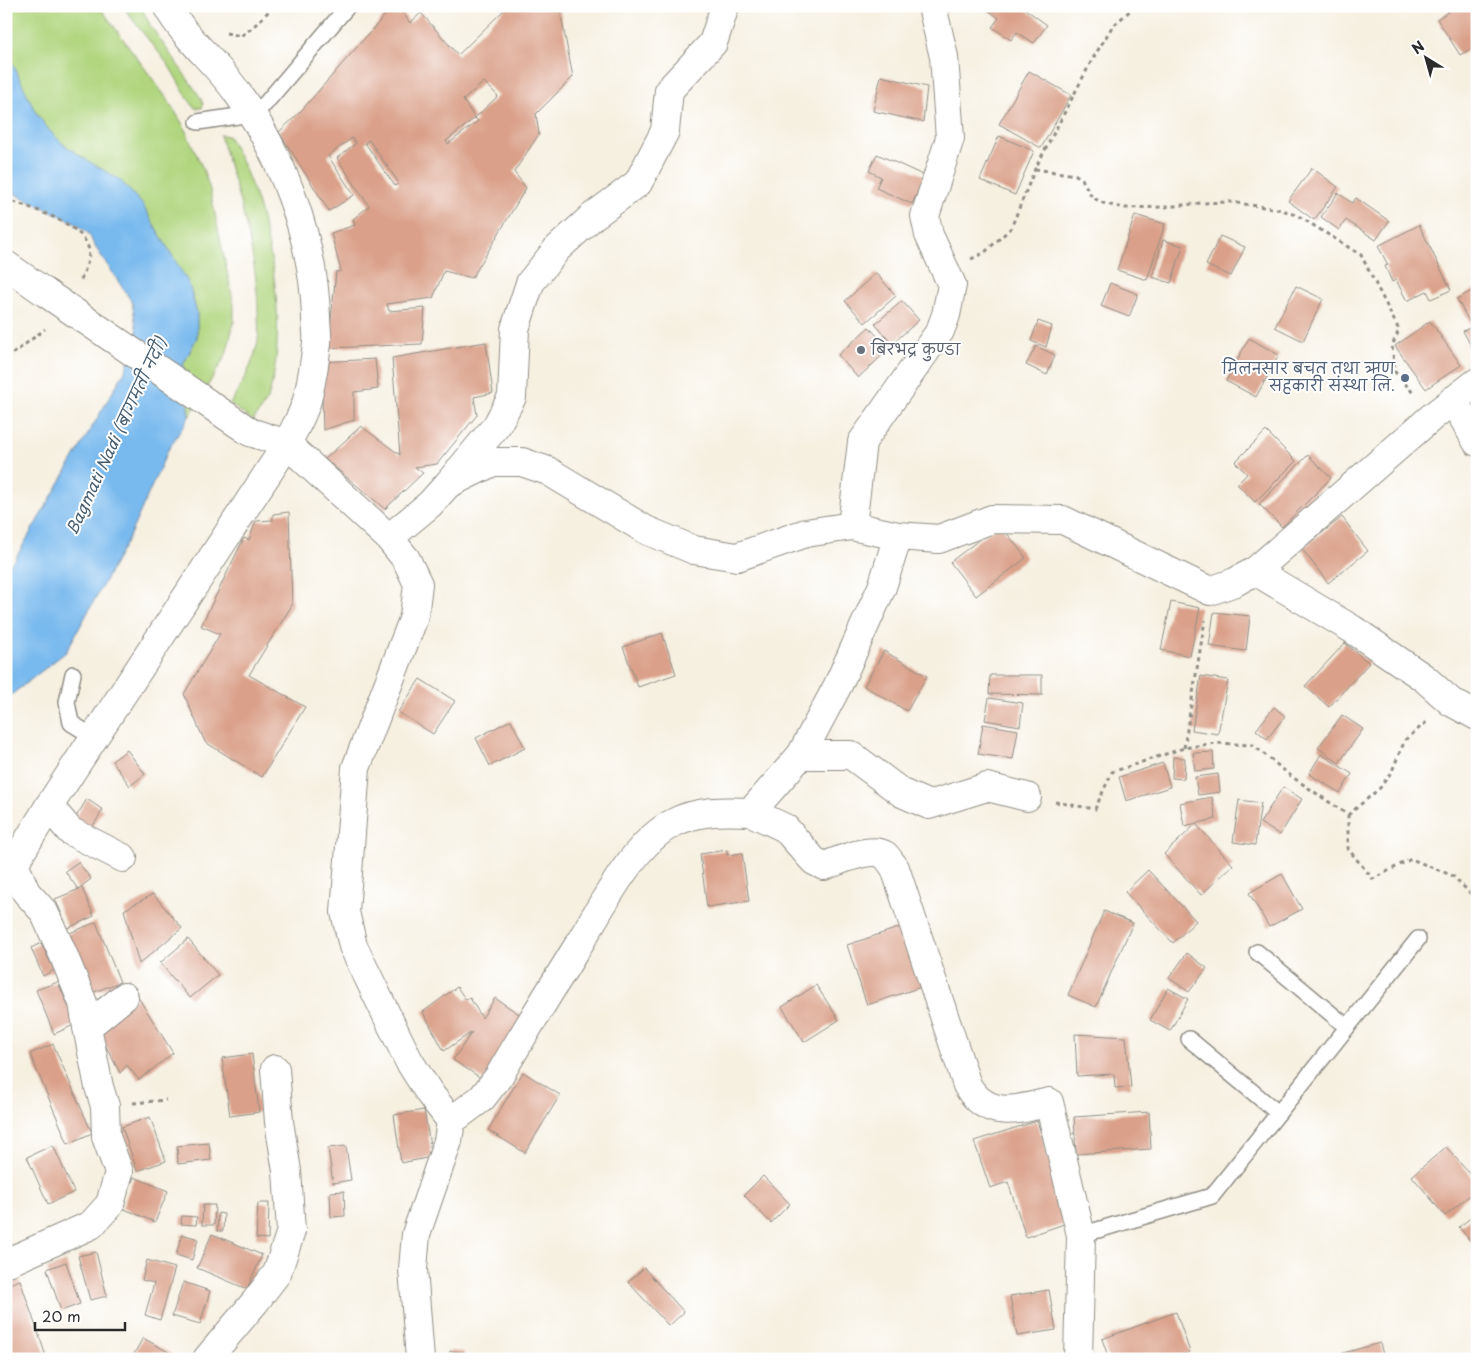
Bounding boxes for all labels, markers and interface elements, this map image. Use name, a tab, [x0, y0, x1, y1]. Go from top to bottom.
north arrow	[1400, 32, 1450, 82]
text: N	[1407, 35, 1429, 59]
water label: Bagmati Nadi (बागमती नदी)	[59, 332, 172, 538]
place label: बिरभद्र कुण्डा	[870, 337, 961, 362]
marker: बिरभद्र कुण्डा	[855, 344, 867, 356]
place label: मिलनसार बचत तथा ऋण सहकारी संस्था लि.	[1221, 356, 1396, 396]
marker: मिलनसार बचत तथा ऋण सहकारी संस्था लि.	[1399, 372, 1411, 384]
scale bar	[35, 1300, 125, 1332]
text: 20 m	[42, 1304, 81, 1327]

